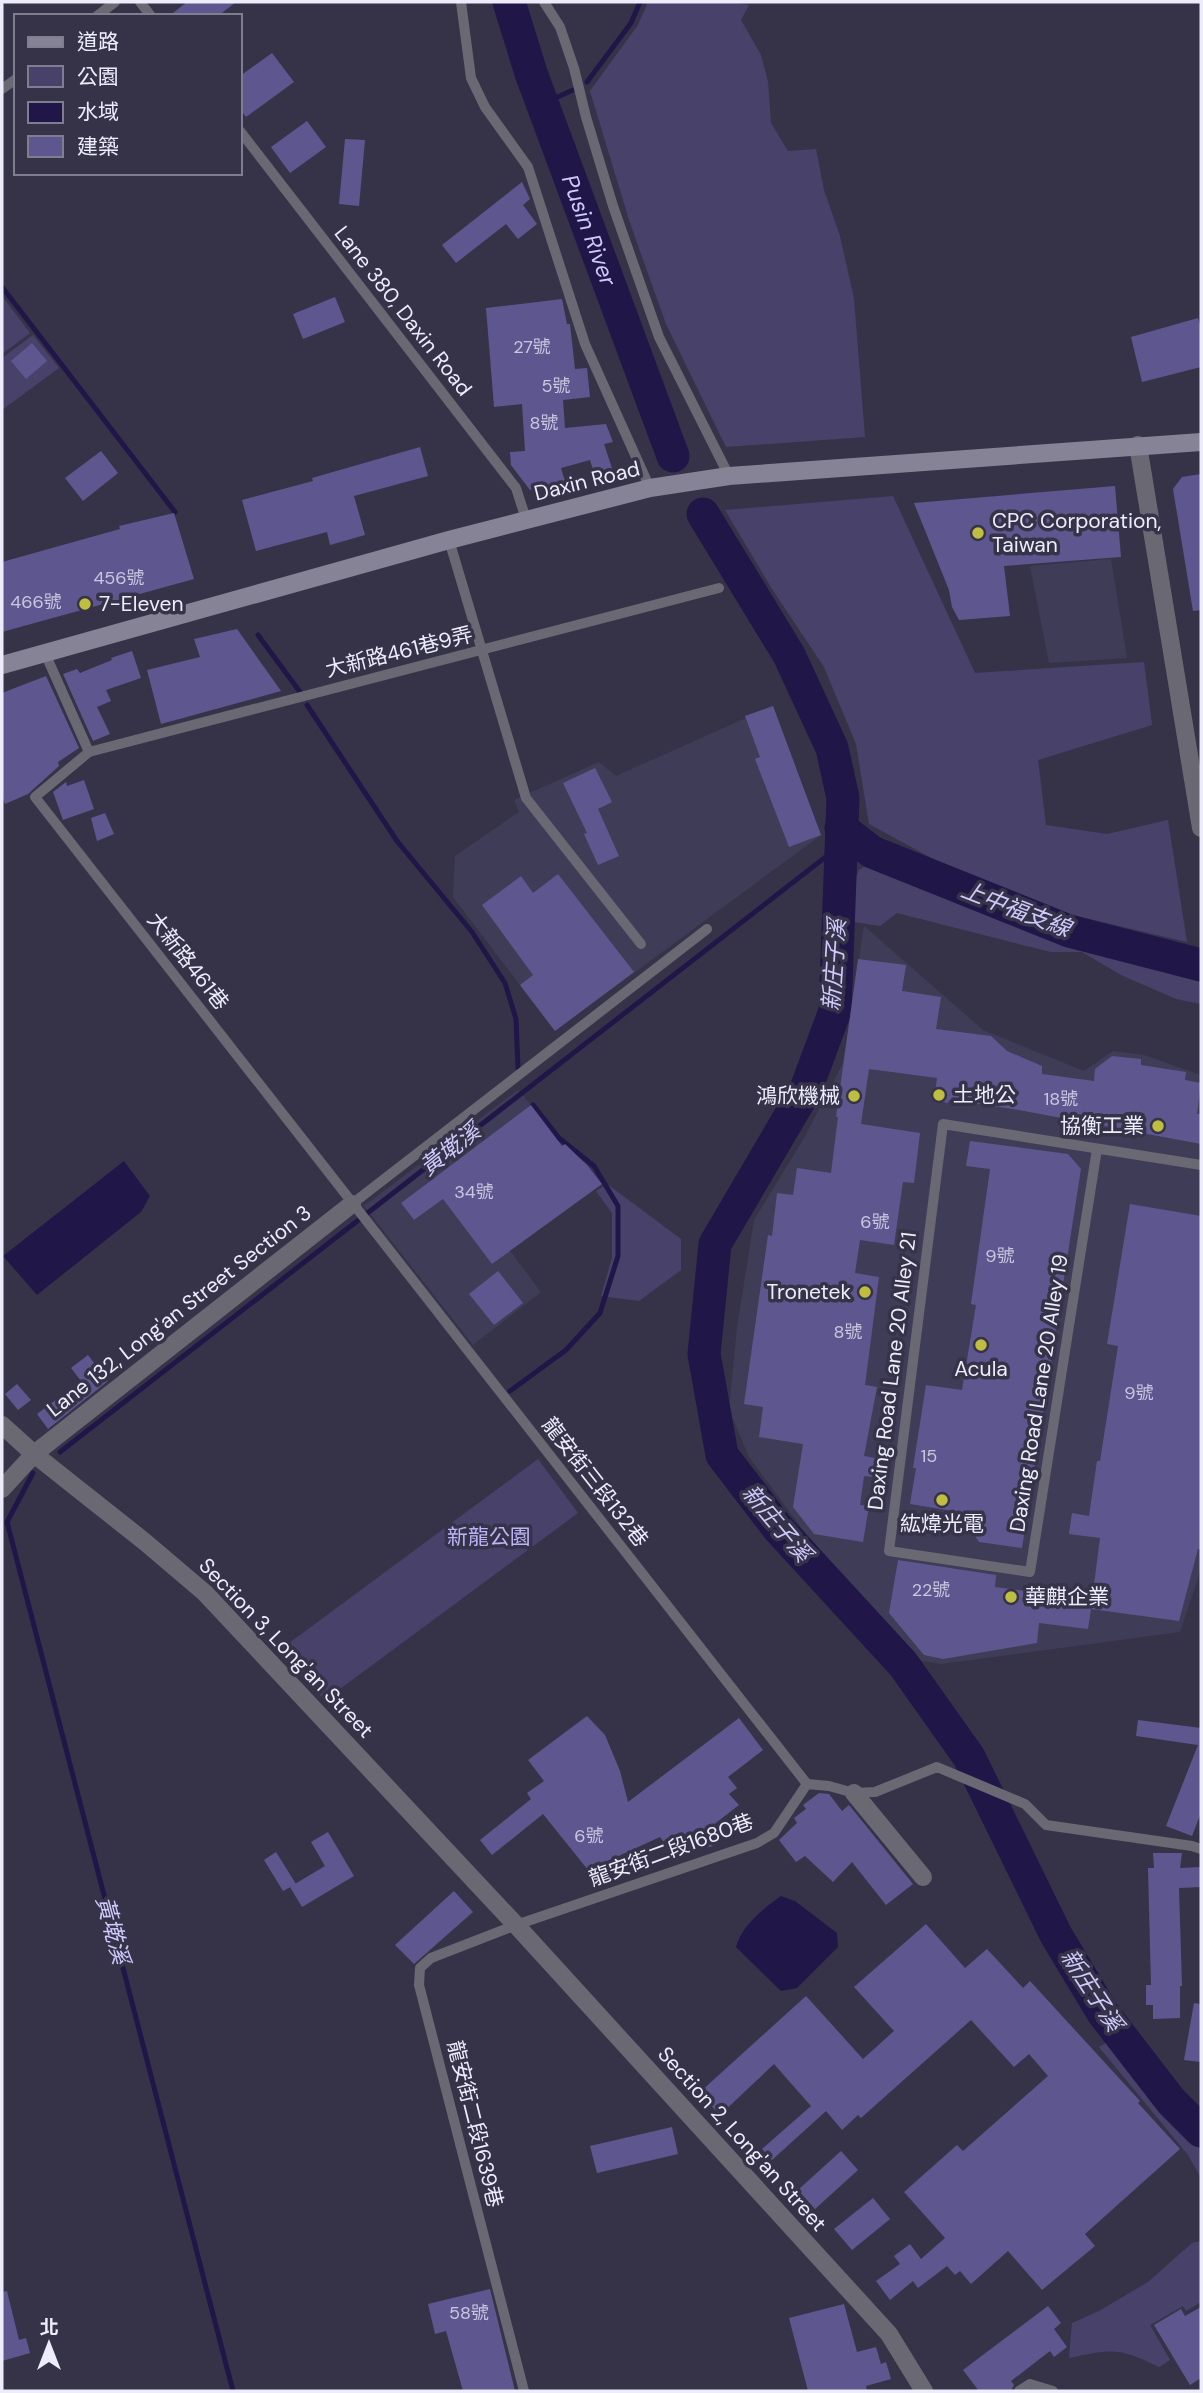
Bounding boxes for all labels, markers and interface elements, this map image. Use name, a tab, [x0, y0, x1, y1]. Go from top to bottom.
legend	[14, 14, 242, 175]
text: 道路	[77, 28, 119, 56]
text: 公園	[77, 63, 119, 91]
text: 水域	[77, 98, 119, 126]
text: 建築	[77, 133, 119, 161]
water label: Pusin River	[555, 170, 624, 291]
street label: Lane 380, Daxin Road	[328, 220, 478, 402]
house number: 27號	[513, 335, 551, 359]
house number: 5號	[542, 374, 570, 398]
house number: 8號	[530, 411, 558, 435]
street label: Daxin Road	[531, 454, 643, 508]
place label: CPC Corporation, Taiwan	[992, 507, 1161, 559]
marker: CPC Corporation, Taiwan	[970, 525, 986, 541]
house number: 456號	[93, 566, 145, 590]
house number: 466號	[10, 590, 62, 614]
place label: 7-Eleven	[99, 590, 183, 618]
marker: 7-Eleven	[77, 596, 93, 612]
street label: 大新路461巷9弄	[323, 620, 475, 684]
water label: 上中福支線	[957, 874, 1078, 945]
street label: 大新路461巷	[141, 906, 235, 1016]
water label: 新庄子溪	[816, 915, 852, 1012]
place label: 土地公	[953, 1081, 1016, 1109]
place label: 鴻欣機械	[756, 1082, 840, 1110]
marker: 土地公	[931, 1087, 947, 1103]
house number: 18號	[1044, 1087, 1078, 1111]
marker: 鴻欣機械	[846, 1088, 862, 1104]
place label: 協衡工業	[1060, 1112, 1144, 1140]
water label: 黃墘溪	[414, 1114, 489, 1182]
marker: 協衡工業	[1150, 1118, 1166, 1134]
house number: 34號	[454, 1180, 494, 1204]
street label: Lane 132, Long'an Street Section 3	[41, 1199, 317, 1423]
house number: 6號	[860, 1210, 890, 1234]
street label: Daxing Road Lane 20 Alley 21	[861, 1230, 923, 1512]
house number: 9號	[985, 1244, 1015, 1268]
street label: Daxing Road Lane 20 Alley 19	[1003, 1252, 1075, 1534]
place label: Tronetek	[767, 1278, 851, 1306]
marker: Tronetek	[857, 1284, 873, 1300]
house number: 8號	[834, 1320, 862, 1344]
marker: Acula	[973, 1337, 989, 1353]
place label: Acula	[954, 1355, 1008, 1383]
house number: 9號	[1124, 1381, 1154, 1405]
street label: 龍安街三段132巷	[536, 1411, 654, 1553]
house number: 15	[921, 1444, 937, 1468]
water label: 新庄子溪	[736, 1478, 820, 1570]
marker: 紘煒光電	[934, 1492, 950, 1508]
place label: 紘煒光電	[900, 1510, 984, 1538]
park label: 新龍公園	[447, 1523, 531, 1551]
street label: Section 3, Long'an Street	[193, 1552, 379, 1744]
house number: 22號	[912, 1578, 950, 1602]
place label: 華麒企業	[1025, 1583, 1109, 1611]
marker: 華麒企業	[1003, 1589, 1019, 1605]
street label: 龍安街二段1680巷	[585, 1807, 757, 1893]
house number: 6號	[574, 1824, 604, 1848]
water label: 黃墘溪	[90, 1893, 137, 1970]
water label: 新庄子溪	[1054, 1943, 1131, 2039]
street label: 龍安街二段1639巷	[441, 2038, 509, 2210]
street label: Section 2, Long'an Street	[651, 2041, 833, 2237]
house number: 58號	[449, 2301, 489, 2325]
north arrow	[14, 2309, 84, 2379]
text: 北	[39, 2315, 59, 2340]

